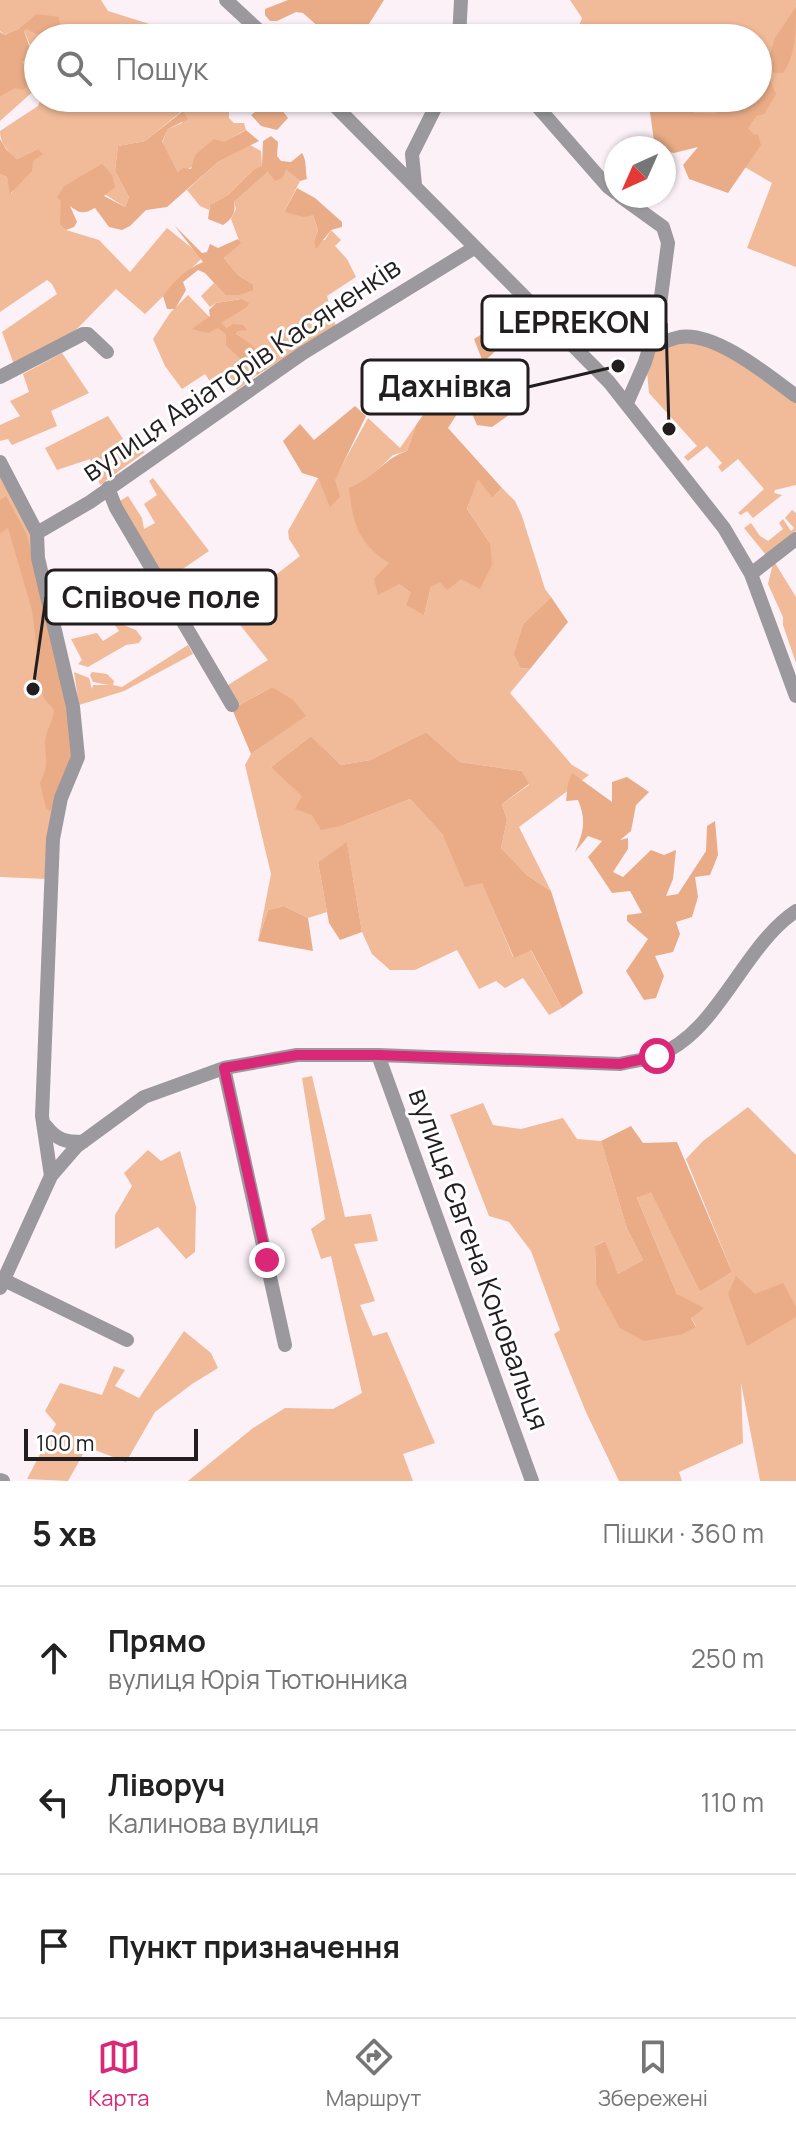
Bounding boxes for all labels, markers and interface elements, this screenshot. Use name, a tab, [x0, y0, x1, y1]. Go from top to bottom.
search box	[24, 24, 772, 112]
icon: search	[52, 46, 96, 90]
text: Пошук	[116, 48, 208, 89]
north arrow	[604, 136, 676, 208]
street label: вулиця Авіаторів Касяненків	[74, 247, 407, 489]
callout: LEPREKON	[482, 296, 666, 350]
text: LEPREKON	[498, 301, 650, 342]
callout: Дахнівка	[362, 360, 528, 414]
text: Дахнівка	[378, 365, 512, 406]
callout: Співоче поле	[46, 570, 276, 624]
text: Співоче поле	[62, 576, 260, 617]
route start	[639, 1038, 675, 1074]
street label: вулиця Євгена Коновальця	[400, 1083, 560, 1435]
route end	[249, 1242, 285, 1278]
scale bar	[24, 1425, 198, 1461]
text: 100 m	[36, 1428, 94, 1458]
text: 5 хв	[32, 1510, 97, 1556]
text: Пішки · 360 m	[603, 1515, 764, 1551]
text: Прямо	[108, 1620, 206, 1661]
icon: ahead	[32, 1636, 76, 1680]
text: 250 m	[691, 1640, 764, 1676]
text: вулиця Юрія Тютюнника	[108, 1661, 408, 1697]
text: Ліворуч	[108, 1764, 225, 1805]
icon: left	[32, 1780, 76, 1824]
text: 110 m	[701, 1784, 764, 1820]
text: Калинова вулиця	[108, 1805, 319, 1841]
icon: arrive	[32, 1924, 76, 1968]
text: Пункт призначення	[108, 1926, 400, 1967]
tab: Карта	[88, 2035, 149, 2113]
tab: Маршрут	[326, 2035, 421, 2113]
tab: Збережені	[598, 2035, 708, 2113]

